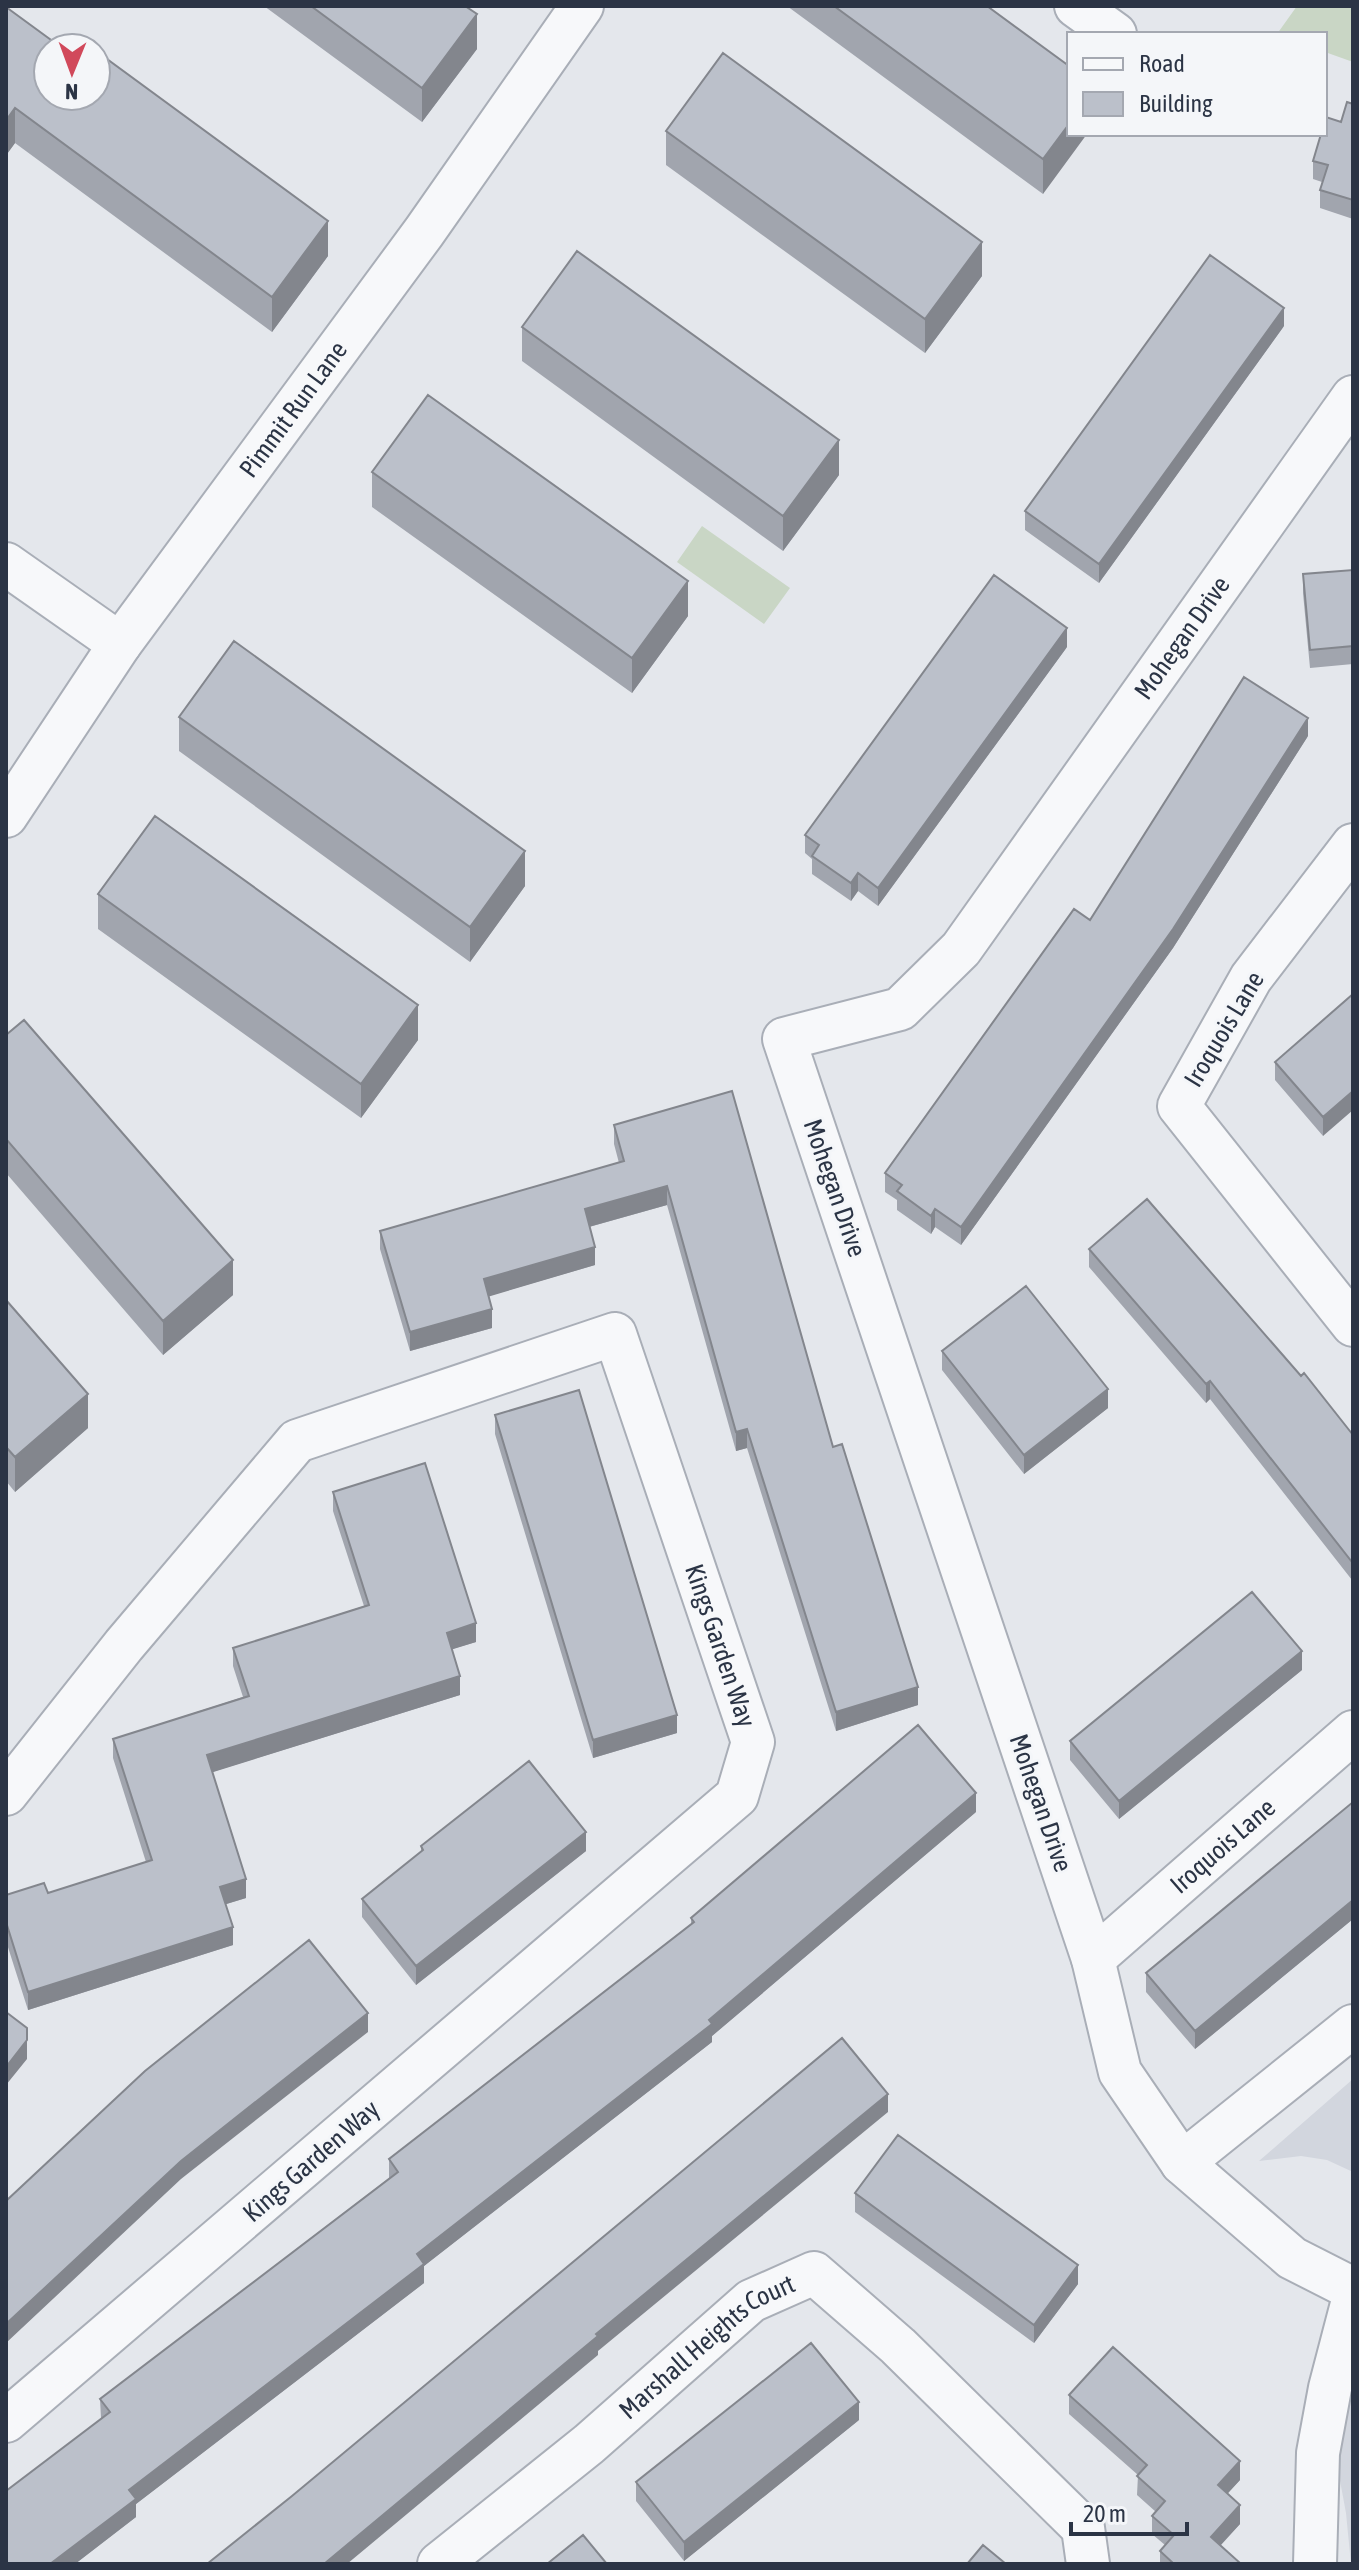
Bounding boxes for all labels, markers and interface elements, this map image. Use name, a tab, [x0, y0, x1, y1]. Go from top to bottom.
north arrow	[32, 32, 112, 112]
legend	[1067, 32, 1327, 136]
text: Road	[1139, 50, 1185, 77]
text: N	[65, 79, 78, 105]
text: Building	[1139, 90, 1213, 117]
street label: Pimmit Run Lane	[233, 336, 353, 483]
street label: Mohegan Drive	[1128, 570, 1236, 705]
street label: Iroquois Lane	[1178, 966, 1270, 1092]
street label: Mohegan Drive	[797, 1115, 873, 1261]
street label: Kings Garden Way	[679, 1560, 762, 1731]
street label: Mohegan Drive	[1003, 1730, 1079, 1876]
street label: Iroquois Lane	[1164, 1792, 1281, 1900]
street label: Kings Garden Way	[237, 2094, 385, 2228]
street label: Marshall Heights Court	[613, 2269, 799, 2425]
scale bar	[1071, 2486, 1187, 2536]
text: 20 m	[1083, 2500, 1126, 2527]

